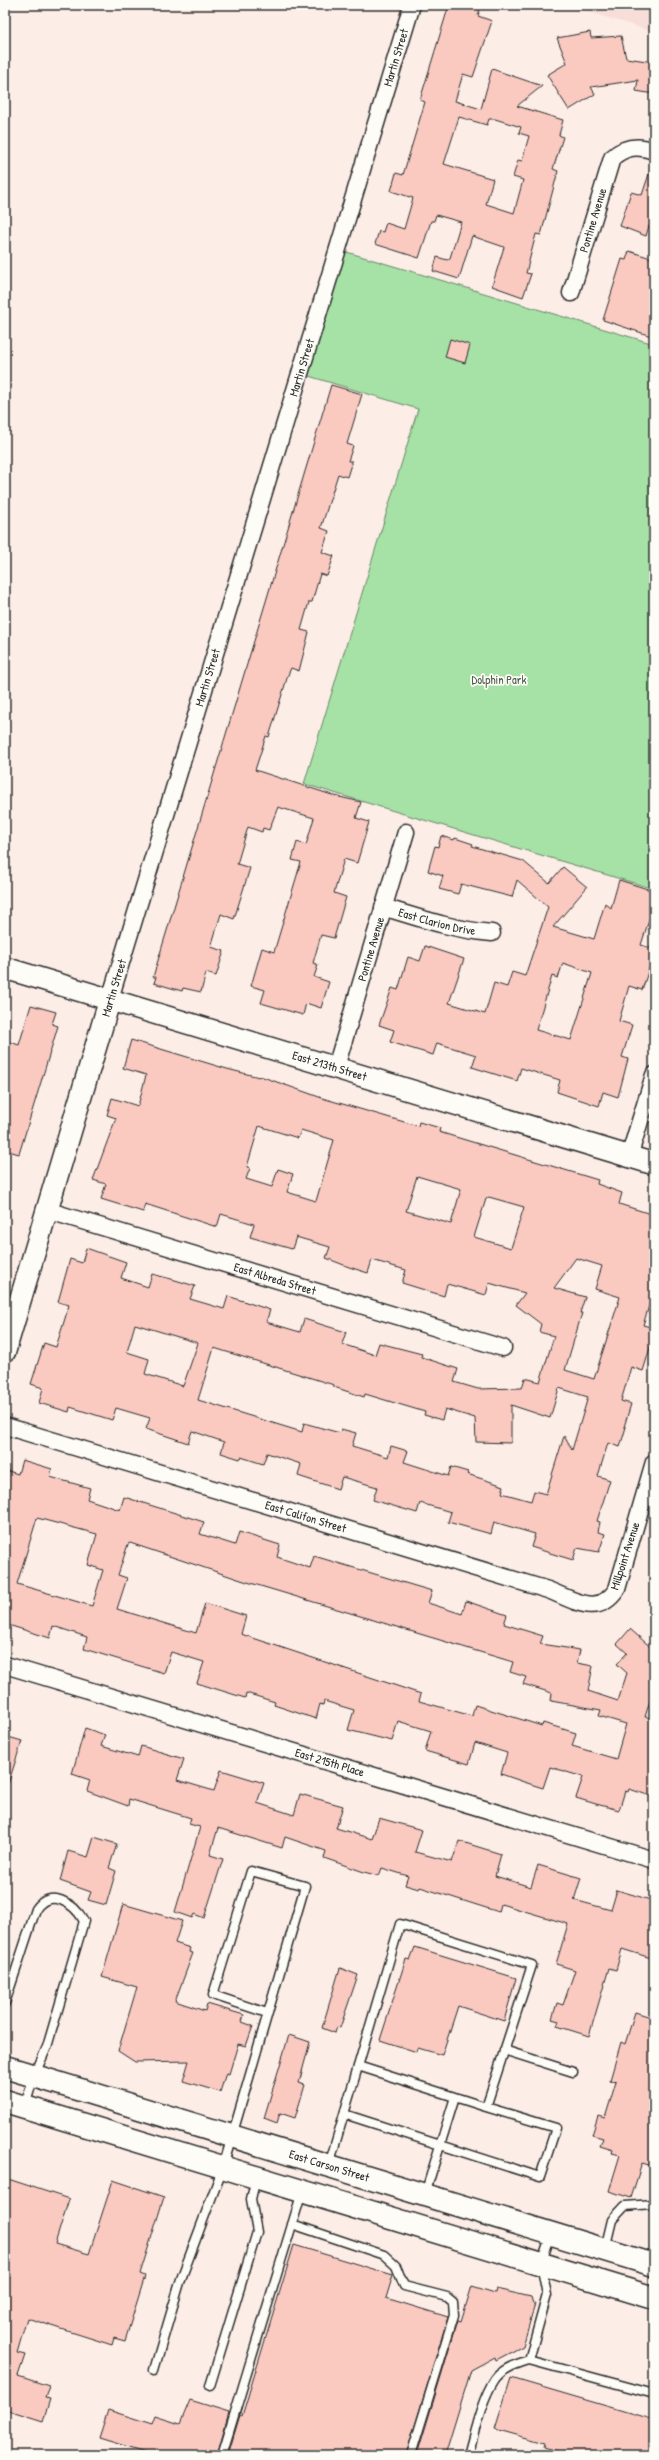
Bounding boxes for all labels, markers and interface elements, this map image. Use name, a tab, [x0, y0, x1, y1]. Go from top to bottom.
street label: Martin Street	[379, 26, 413, 88]
street label: Pontine Avenue	[575, 186, 610, 254]
street label: Martin Street	[285, 336, 318, 398]
street label: Martin Street	[190, 646, 224, 708]
park label: Dolphin Park	[472, 671, 526, 688]
street label: East Clarion Drive	[396, 903, 477, 939]
street label: Pontine Avenue	[353, 915, 388, 983]
street label: Martin Street	[97, 956, 131, 1019]
street label: East 213th Street	[290, 1046, 370, 1085]
street label: East Albreda Street	[232, 1258, 319, 1299]
street label: East Califon Street	[263, 1496, 349, 1537]
street label: Millpoint Avenue	[606, 1520, 644, 1592]
street label: East 215th Place	[293, 1744, 367, 1781]
street label: East Carson Street	[287, 2145, 372, 2186]

